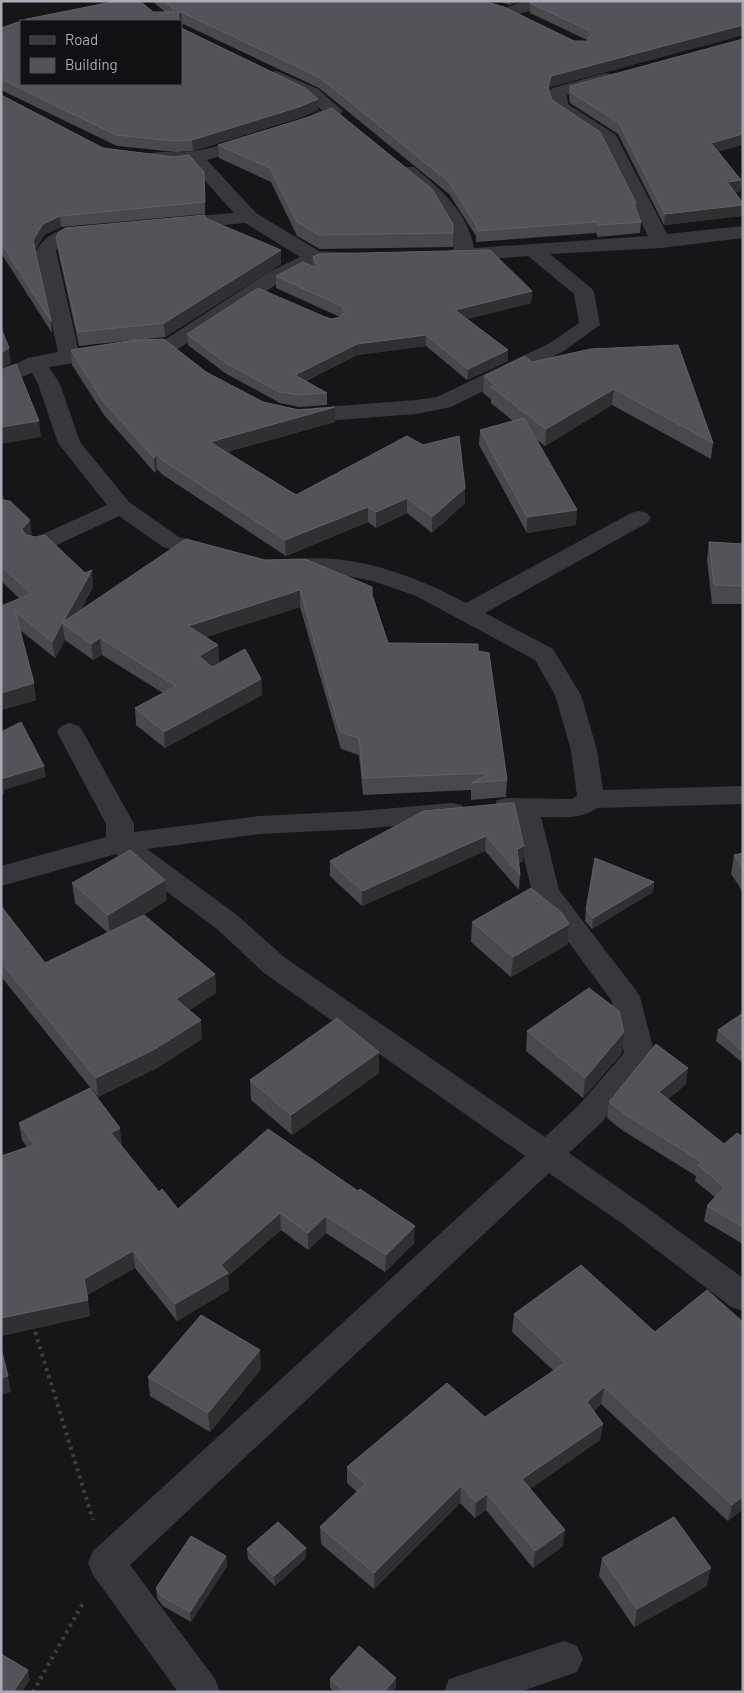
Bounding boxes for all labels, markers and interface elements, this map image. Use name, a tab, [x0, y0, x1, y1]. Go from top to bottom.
legend	[20, 20, 182, 85]
text: Road	[65, 30, 98, 48]
text: Building	[65, 55, 118, 73]

